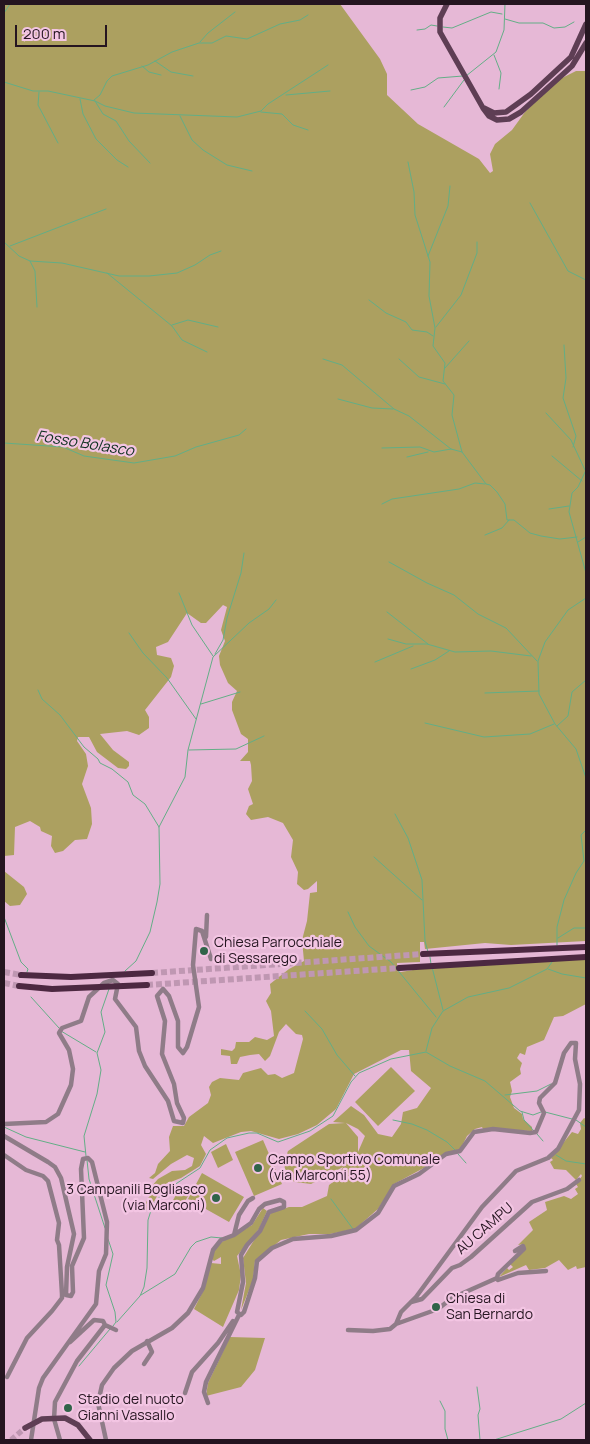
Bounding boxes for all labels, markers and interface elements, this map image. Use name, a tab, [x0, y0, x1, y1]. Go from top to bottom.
scale bar	[18, 15, 110, 47]
text: 200 m	[23, 23, 66, 44]
water label: Fosso Bolasco	[35, 427, 135, 461]
place label: Chiesa Parrocchiale di Sessarego	[214, 935, 342, 968]
marker: Chiesa Parrocchiale di Sessarego	[198, 945, 210, 957]
place label: Campo Sportivo Comunale (via Marconi 55)	[268, 1152, 440, 1184]
marker: Campo Sportivo Comunale (via Marconi 55)	[252, 1162, 264, 1174]
place label: 3 Campanili Bogliasco (via Marconi)	[66, 1182, 206, 1214]
marker: 3 Campanili Bogliasco (via Marconi)	[210, 1192, 222, 1204]
street label: AU CAMPU	[453, 1200, 517, 1258]
place label: Chiesa di San Bernardo	[446, 1291, 533, 1324]
marker: Chiesa di San Bernardo	[430, 1301, 442, 1313]
place label: Stadio del nuoto Gianni Vassallo	[78, 1392, 184, 1424]
marker: Stadio del nuoto Gianni Vassallo	[62, 1402, 74, 1414]

